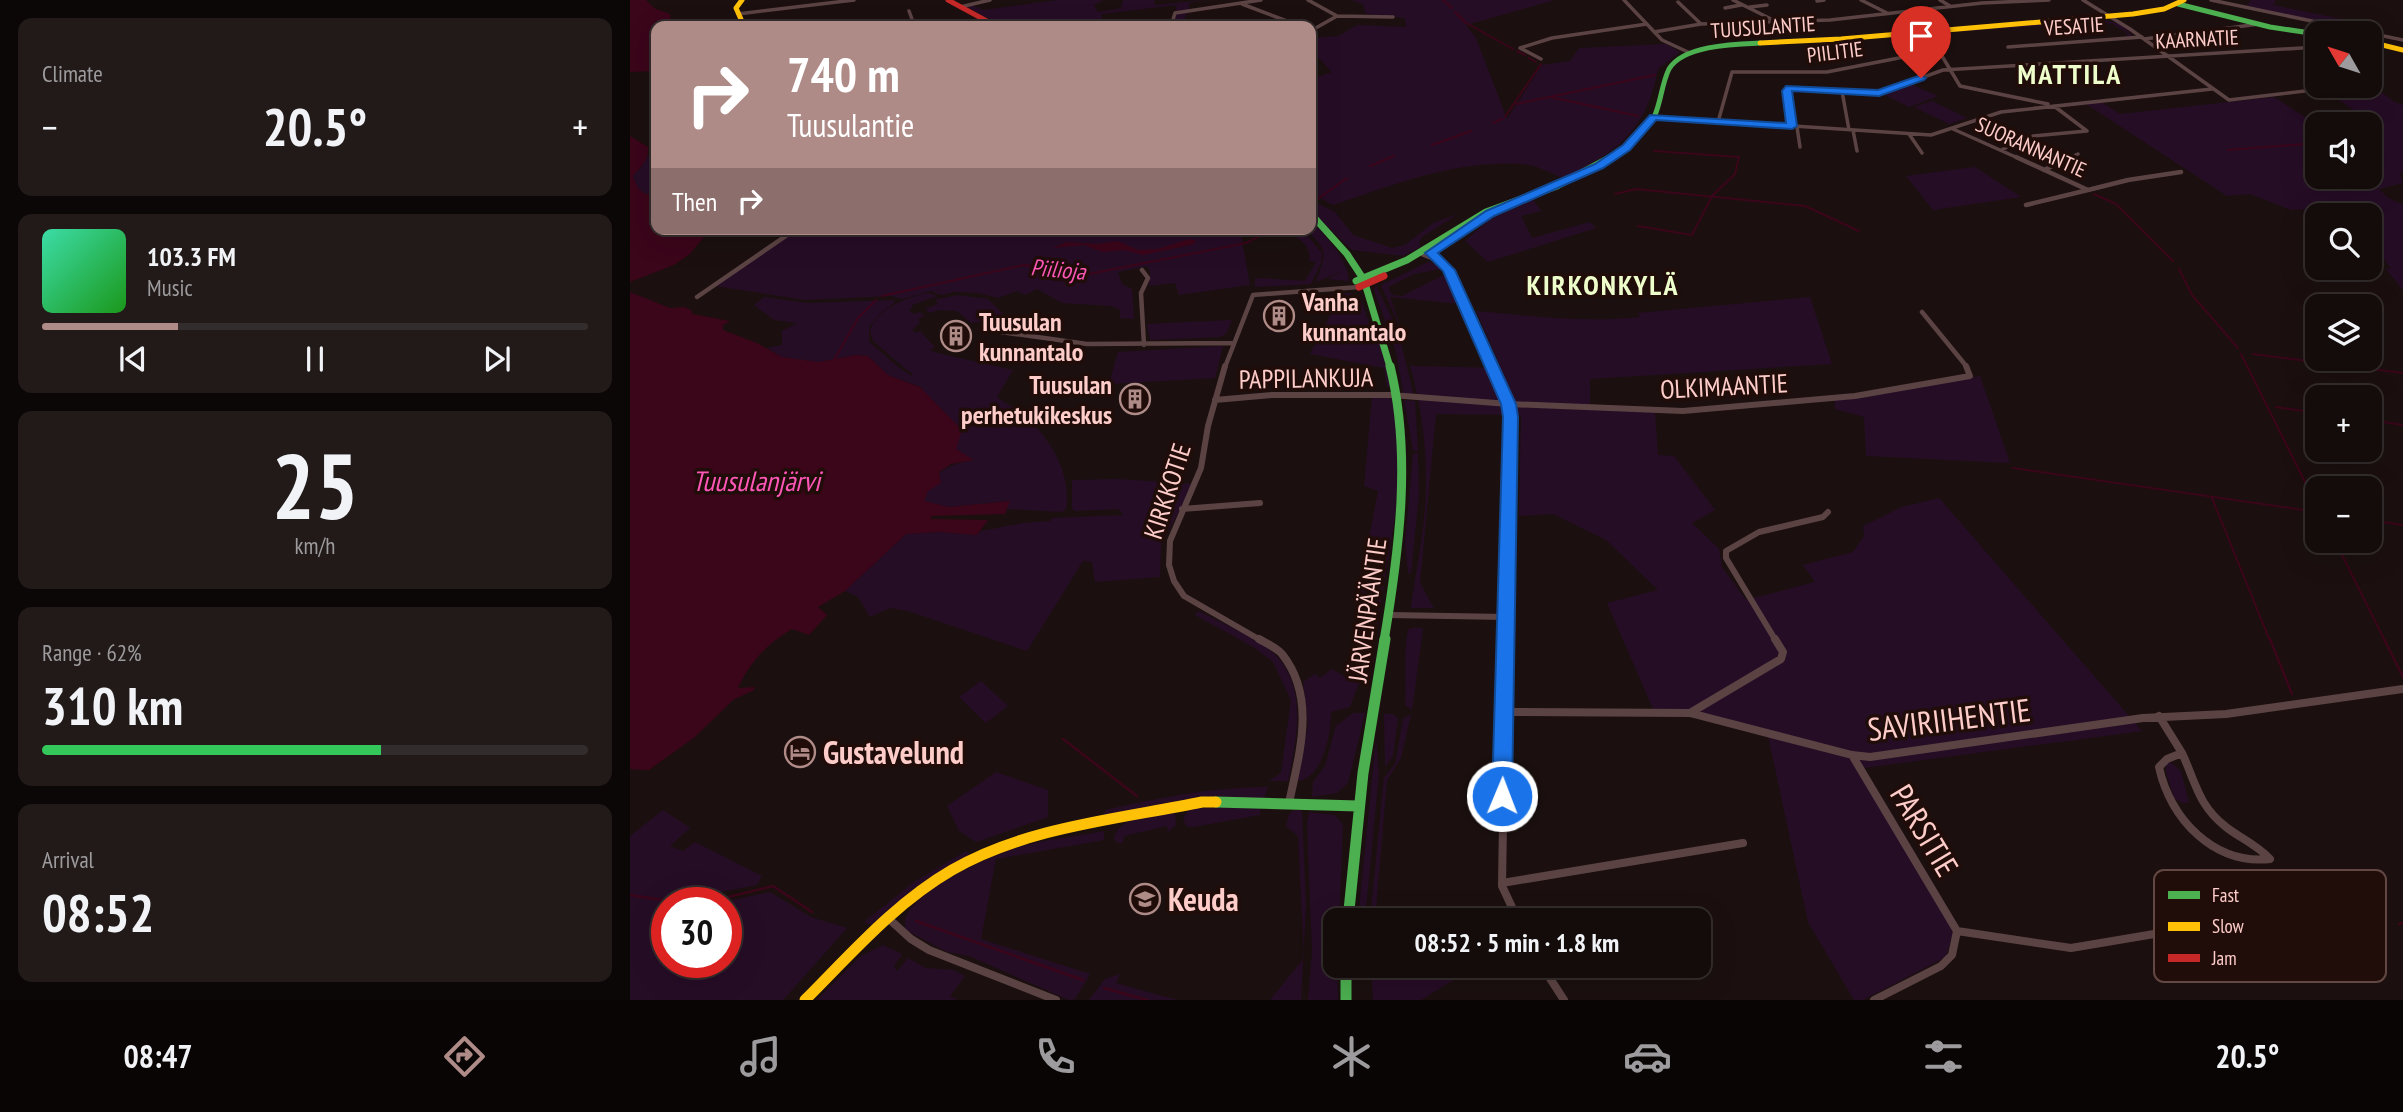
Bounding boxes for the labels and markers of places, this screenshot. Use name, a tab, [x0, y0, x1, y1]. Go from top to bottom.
pin	[1891, 6, 1951, 78]
place label: Vanha kunnantalo	[1301, 285, 1406, 348]
building icon: Vanha kunnantalo	[1262, 299, 1296, 333]
place label: Tuusulan kunnantalo	[979, 305, 1083, 368]
building icon: Tuusulan kunnantalo	[939, 319, 973, 353]
place label: Tuusulan perhetukikeskus	[961, 368, 1112, 431]
building icon: Tuusulan perhetukikeskus	[1118, 382, 1152, 416]
place label: Gustavelund	[823, 731, 964, 773]
hotel icon: Gustavelund	[783, 735, 817, 769]
place label: Keuda	[1168, 878, 1239, 920]
school or university icon: Keuda	[1128, 882, 1162, 916]

